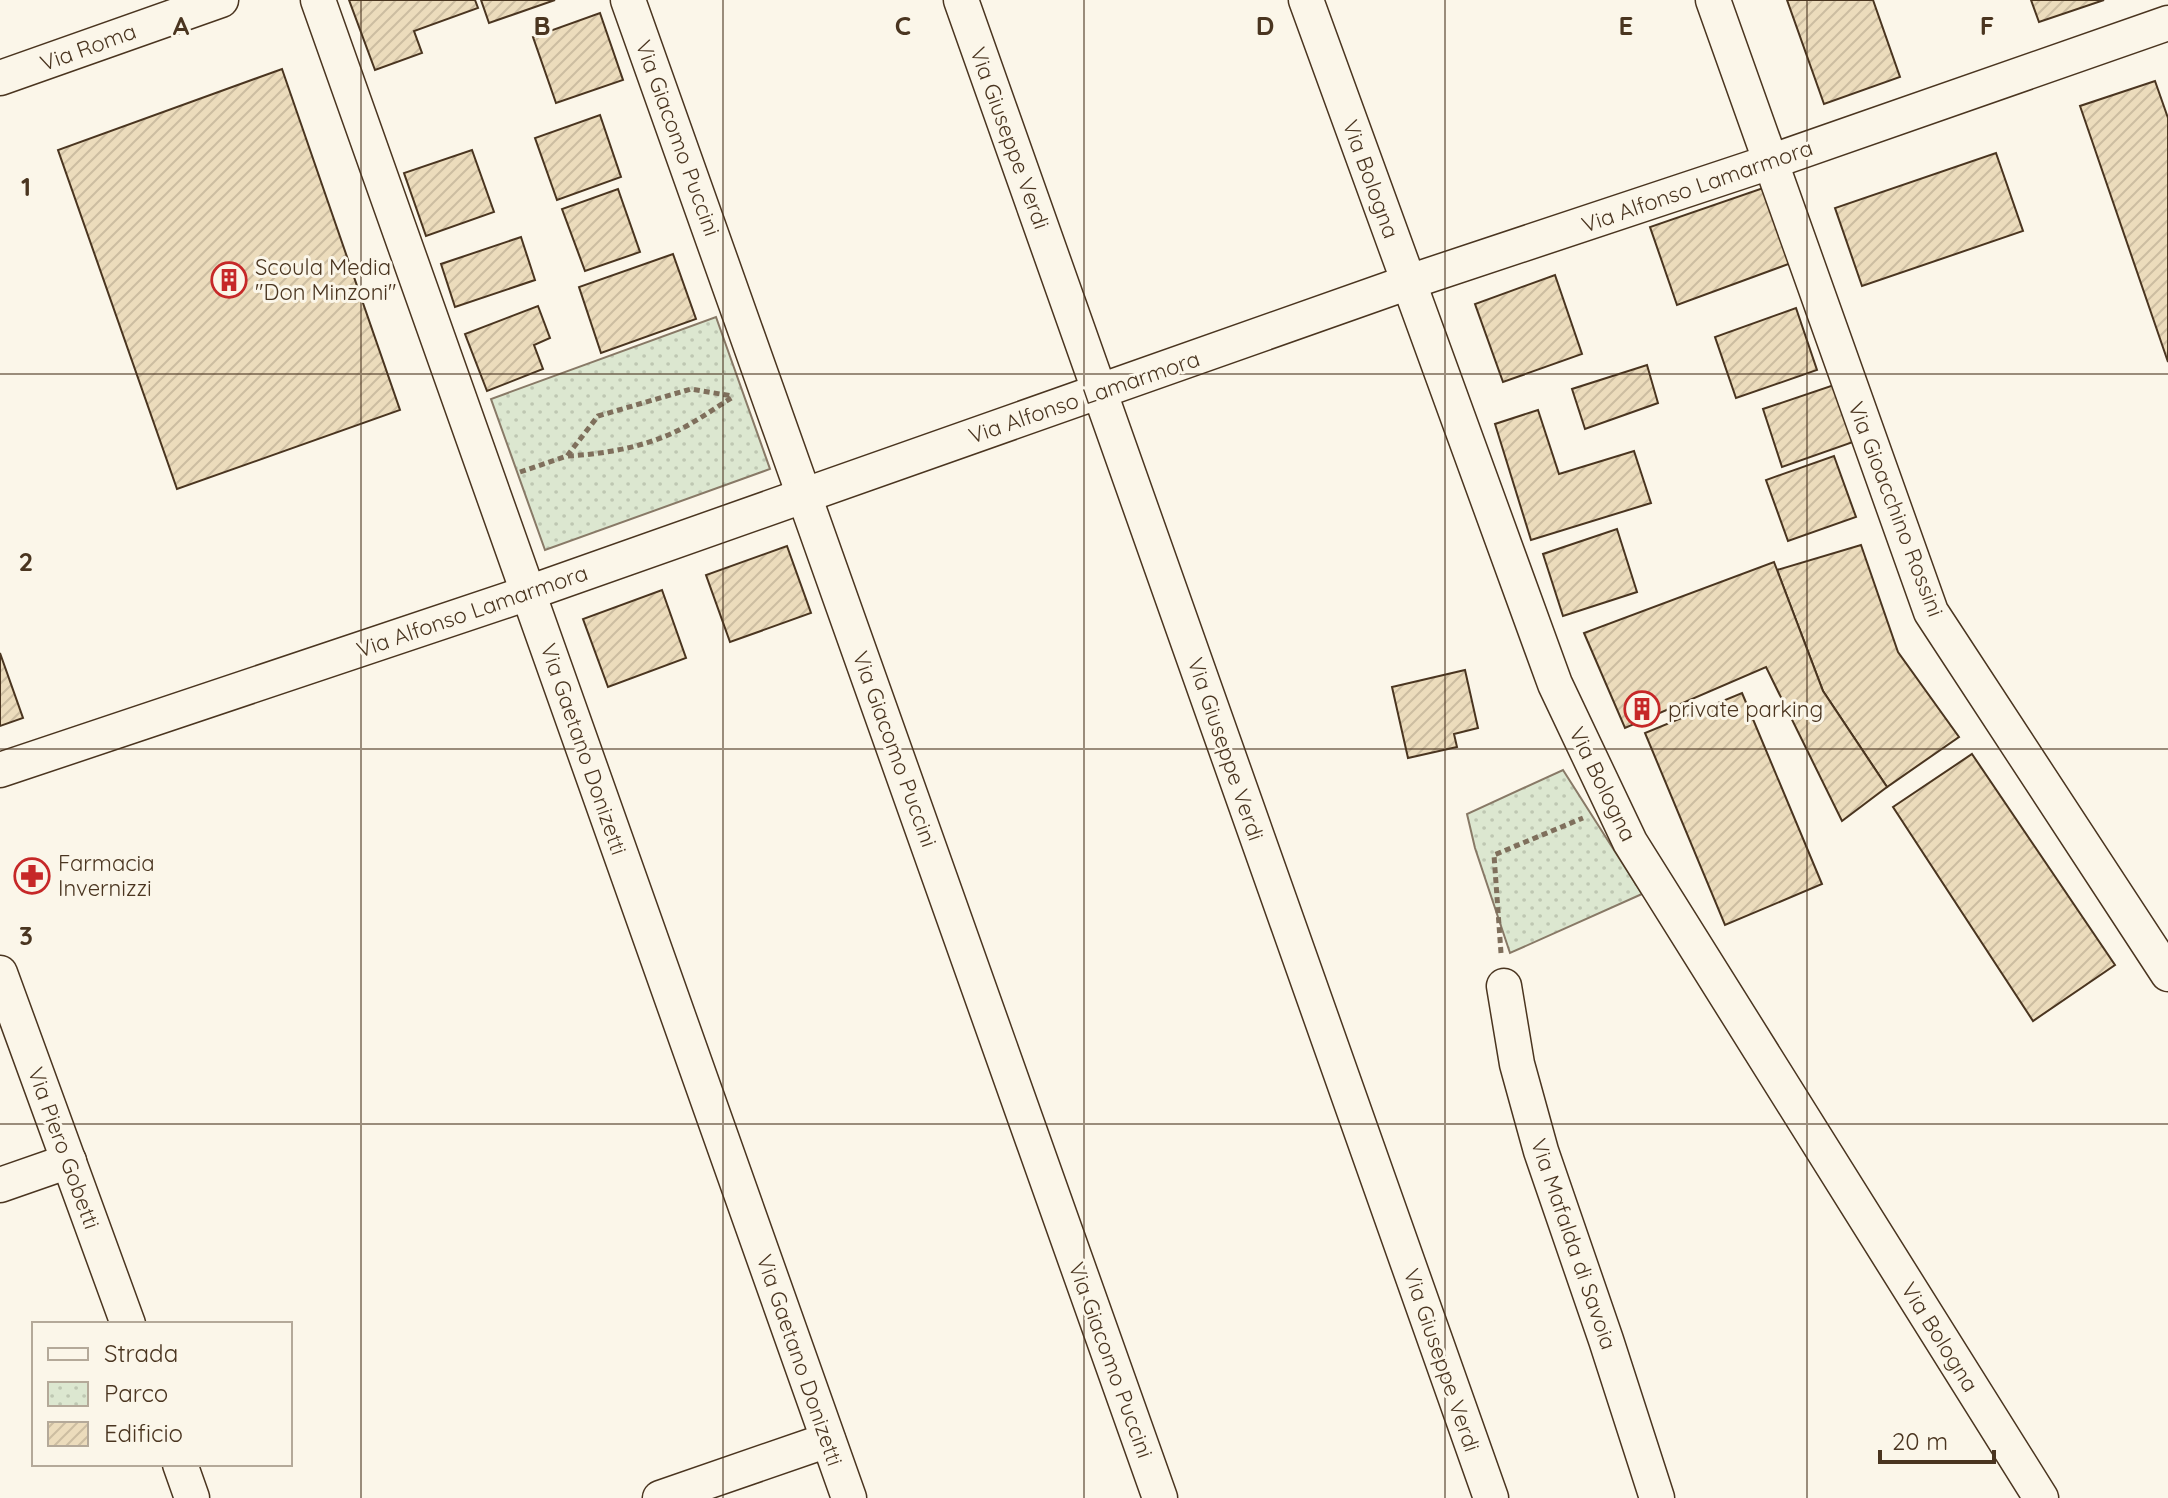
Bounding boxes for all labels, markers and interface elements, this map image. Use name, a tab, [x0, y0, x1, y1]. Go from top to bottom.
text: A	[173, 9, 190, 42]
text: B	[533, 9, 551, 42]
text: C	[895, 9, 911, 42]
text: D	[1256, 9, 1274, 42]
text: E	[1619, 9, 1633, 42]
text: F	[1980, 9, 1994, 42]
street label: Via Roma	[36, 17, 140, 77]
street label: Via Giacomo Puccini	[630, 36, 726, 240]
street label: Via Giuseppe Verdi	[964, 43, 1056, 233]
street label: Via Bologna	[1337, 116, 1405, 242]
street label: Via Alfonso Lamarmora	[1578, 133, 1816, 239]
text: 1	[21, 170, 31, 203]
place label: Scoula Media "Don Minzoni"	[255, 253, 397, 306]
building icon: Scoula Media "Don Minzoni"	[210, 261, 248, 299]
street label: Via Alfonso Lamarmora	[965, 344, 1203, 450]
street label: Via Gioacchino Rossini	[1842, 398, 1950, 620]
text: 2	[19, 545, 33, 578]
street label: Via Alfonso Lamarmora	[353, 558, 591, 664]
street label: Via Gaetano Donizetti	[535, 640, 633, 858]
street label: Via Giacomo Puccini	[847, 647, 943, 851]
street label: Via Giuseppe Verdi	[1182, 654, 1270, 844]
building icon: private parking	[1623, 690, 1661, 728]
place label: private parking	[1668, 695, 1823, 723]
street label: Via Bologna	[1563, 722, 1643, 846]
place label: Farmacia Invernizzi	[58, 849, 155, 902]
pharmacy icon: Farmacia Invernizzi	[13, 857, 51, 895]
text: 3	[19, 919, 33, 952]
street label: Via Piero Gobetti	[22, 1063, 106, 1233]
street label: Via Mafalda di Savoia	[1525, 1135, 1623, 1353]
street label: Via Gaetano Donizetti	[751, 1251, 849, 1469]
street label: Via Giacomo Puccini	[1063, 1258, 1159, 1462]
street label: Via Giuseppe Verdi	[1398, 1265, 1486, 1455]
street label: Via Bologna	[1895, 1277, 1985, 1397]
legend	[32, 1322, 292, 1466]
text: Strada	[104, 1338, 178, 1368]
text: Parco	[104, 1378, 168, 1408]
scale bar	[1880, 1414, 1994, 1464]
text: Edificio	[104, 1418, 183, 1448]
text: 20 m	[1892, 1426, 1948, 1456]

